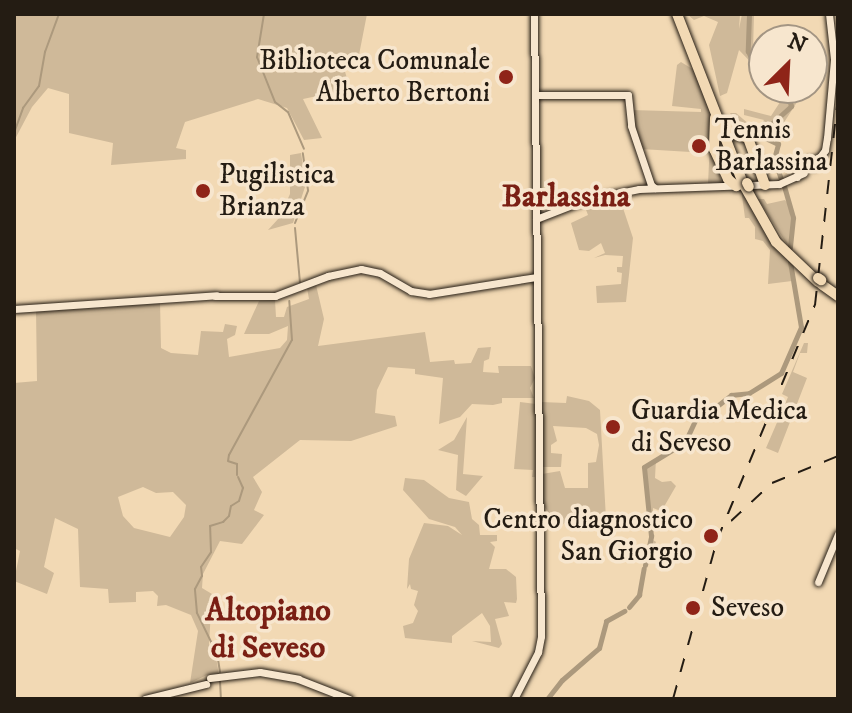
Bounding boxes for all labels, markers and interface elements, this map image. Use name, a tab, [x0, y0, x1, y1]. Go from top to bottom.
north arrow	[748, 24, 828, 104]
text: N	[783, 27, 811, 59]
place label: Biblioteca Comunale Alberto Bertoni	[259, 44, 490, 110]
marker: Biblioteca Comunale Alberto Bertoni	[497, 68, 515, 86]
place label: Tennis Barlassina	[715, 113, 828, 179]
marker: Tennis Barlassina	[690, 137, 708, 155]
place label: Pugilistica Brianza	[219, 158, 335, 224]
district label: Barlassina	[502, 178, 630, 216]
marker: Pugilistica Brianza	[194, 182, 212, 200]
place label: Guardia Medica di Seveso	[631, 394, 807, 460]
marker: Guardia Medica di Seveso	[602, 416, 624, 438]
place label: Centro diagnostico San Giorgio	[483, 503, 693, 569]
marker: Centro diagnostico San Giorgio	[700, 525, 722, 547]
place label: Seveso	[711, 591, 784, 625]
district label: Altopiano di Seveso	[205, 593, 331, 668]
marker: Seveso	[682, 597, 704, 619]

